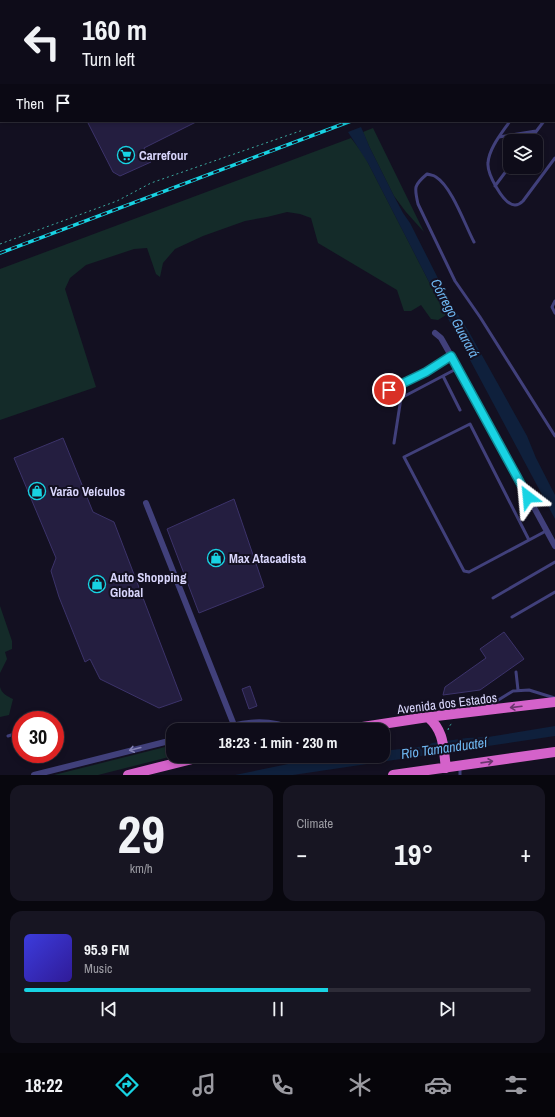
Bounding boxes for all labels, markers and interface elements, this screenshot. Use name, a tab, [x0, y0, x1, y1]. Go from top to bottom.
text: 160 m	[82, 11, 147, 49]
icon: left	[16, 16, 68, 68]
text: Turn left	[82, 47, 135, 72]
icon: arrive	[52, 92, 74, 114]
text: Then	[16, 93, 44, 114]
map controls	[503, 134, 543, 174]
button: layers	[503, 134, 543, 174]
supermarket icon: Carrefour	[116, 145, 136, 165]
place label: Carrefour	[139, 147, 188, 164]
water label: Córrego Guarará	[427, 275, 483, 361]
pin	[372, 373, 406, 407]
icon: arrive	[378, 379, 400, 401]
position arrow	[507, 476, 549, 518]
shop icon: Varão Veículos	[27, 481, 47, 501]
place label: Varão Veículos	[50, 483, 125, 500]
shop icon: Max Atacadista	[206, 548, 226, 568]
place label: Max Atacadista	[229, 550, 306, 567]
place label: Auto Shopping Global	[110, 569, 187, 601]
shop icon: Auto Shopping Global	[87, 574, 107, 594]
street label: Avenida dos Estados	[395, 689, 498, 718]
one-way arrow	[510, 703, 523, 711]
speed limit sign: 30	[12, 711, 64, 763]
text: 18:23 · 1 min · 230 m	[219, 732, 337, 753]
water label: Rio Tamanduateí	[400, 733, 490, 763]
one-way arrow	[129, 746, 142, 754]
one-way arrow	[481, 758, 494, 766]
text: 29	[118, 799, 165, 869]
text: Climate	[297, 815, 333, 832]
text: 19°	[394, 834, 433, 874]
text: −	[297, 839, 307, 869]
text: +	[520, 839, 531, 869]
text: km/h	[130, 860, 153, 877]
text: 95.9 FM	[84, 939, 129, 960]
text: Music	[84, 960, 112, 977]
icon: previous	[98, 998, 120, 1020]
icon: pause	[267, 998, 289, 1020]
icon: next	[436, 998, 458, 1020]
icon: directions	[113, 1071, 141, 1099]
icon: music	[190, 1071, 218, 1099]
icon: phone	[268, 1071, 296, 1099]
icon: climate	[346, 1071, 374, 1099]
icon: car	[424, 1071, 452, 1099]
icon: filters	[502, 1071, 530, 1099]
text: 18:22	[25, 1073, 63, 1098]

